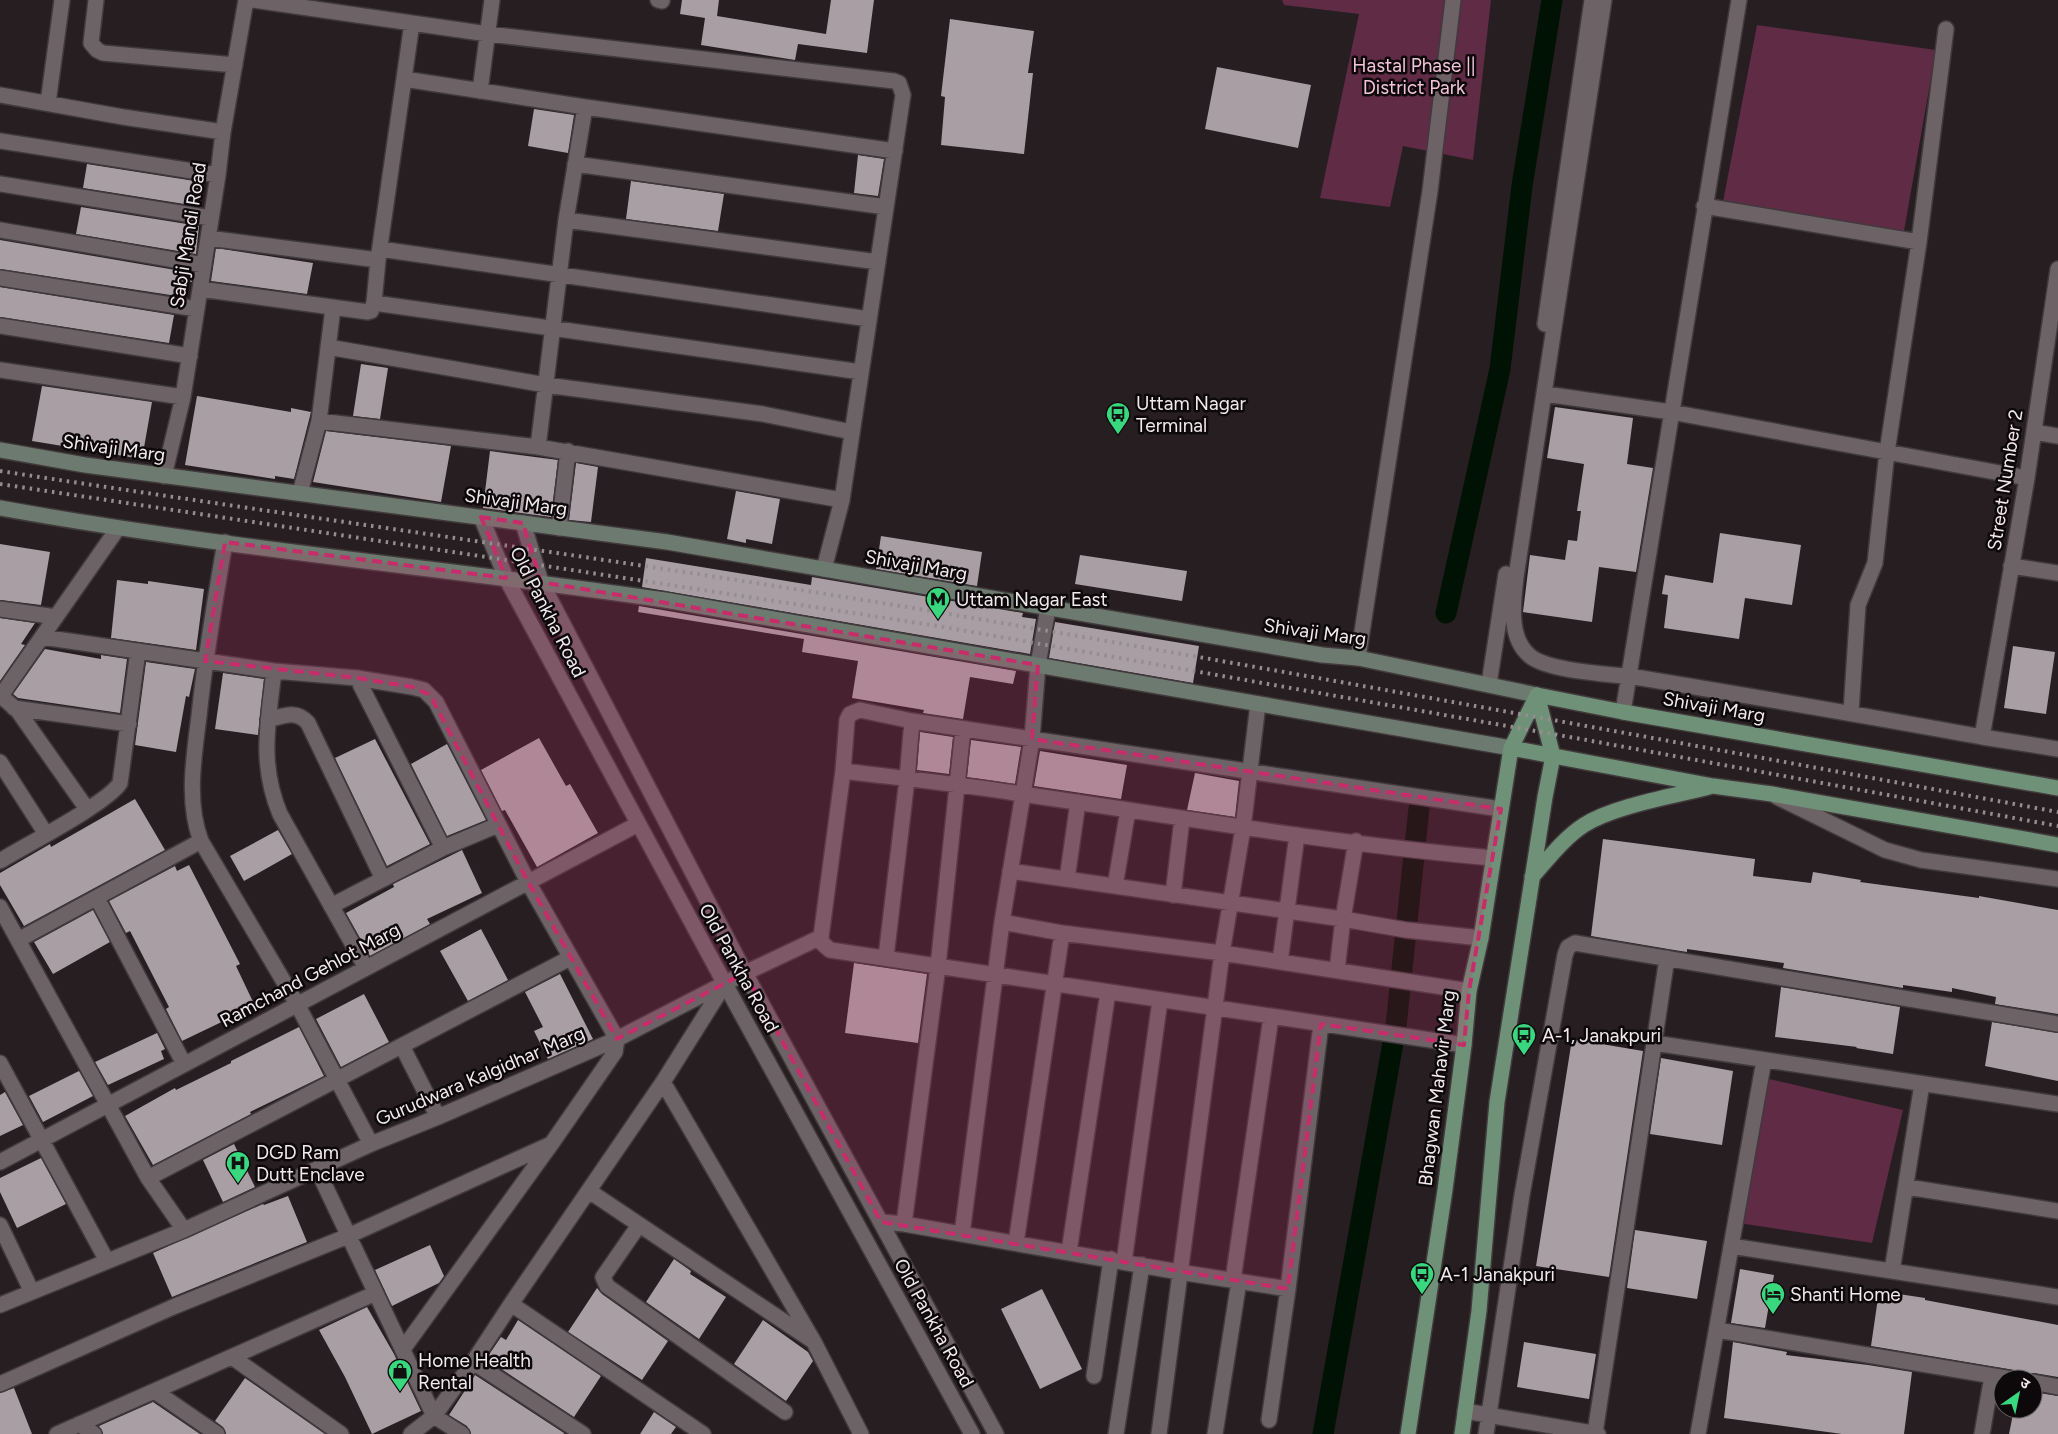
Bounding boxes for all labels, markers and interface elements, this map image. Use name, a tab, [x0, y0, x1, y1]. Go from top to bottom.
park label: Hastal Phase || District Park	[1352, 54, 1476, 99]
street label: Sabji Mandi Road	[165, 161, 211, 309]
place label: Uttam Nagar Terminal	[1136, 392, 1247, 437]
bus stop icon: Uttam Nagar Terminal	[1105, 401, 1131, 435]
street label: Street Number 2	[1982, 408, 2028, 552]
street label: Shivaji Marg	[61, 429, 167, 467]
street label: Shivaji Marg	[463, 483, 569, 521]
street label: Old Pankha Road	[505, 543, 591, 681]
street label: Shivaji Marg	[863, 545, 969, 585]
metro station icon: Uttam Nagar East	[925, 586, 951, 620]
place label: Uttam Nagar East	[956, 588, 1108, 611]
street label: Shivaji Marg	[1262, 613, 1368, 651]
street label: Shivaji Marg	[1661, 687, 1767, 727]
street label: Old Pankha Road	[694, 900, 784, 1036]
street label: Ramchand Gehlot Marg	[216, 918, 404, 1032]
street label: Bhagwan Mahavir Marg	[1414, 989, 1460, 1187]
street label: Gurudwara Kalgidhar Marg	[372, 1021, 588, 1131]
bus stop icon: A-1, Janakpuri	[1511, 1022, 1537, 1056]
place label: A-1, Janakpuri	[1542, 1024, 1661, 1047]
place label: DGD Ram Dutt Enclave	[256, 1141, 365, 1186]
hospital icon: DGD Ram Dutt Enclave	[225, 1150, 251, 1184]
street label: Old Pankha Road	[889, 1255, 979, 1391]
bus stop icon: A-1 Janakpuri	[1409, 1261, 1435, 1295]
place label: A-1 Janakpuri	[1440, 1263, 1555, 1286]
hotel icon: Shanti Home	[1760, 1281, 1786, 1315]
place label: Shanti Home	[1790, 1283, 1901, 1306]
place label: Home Health Rental	[418, 1349, 531, 1394]
shop icon: Home Health Rental	[387, 1358, 413, 1392]
north arrow	[1993, 1369, 2043, 1419]
text: उ	[2017, 1374, 2034, 1393]

